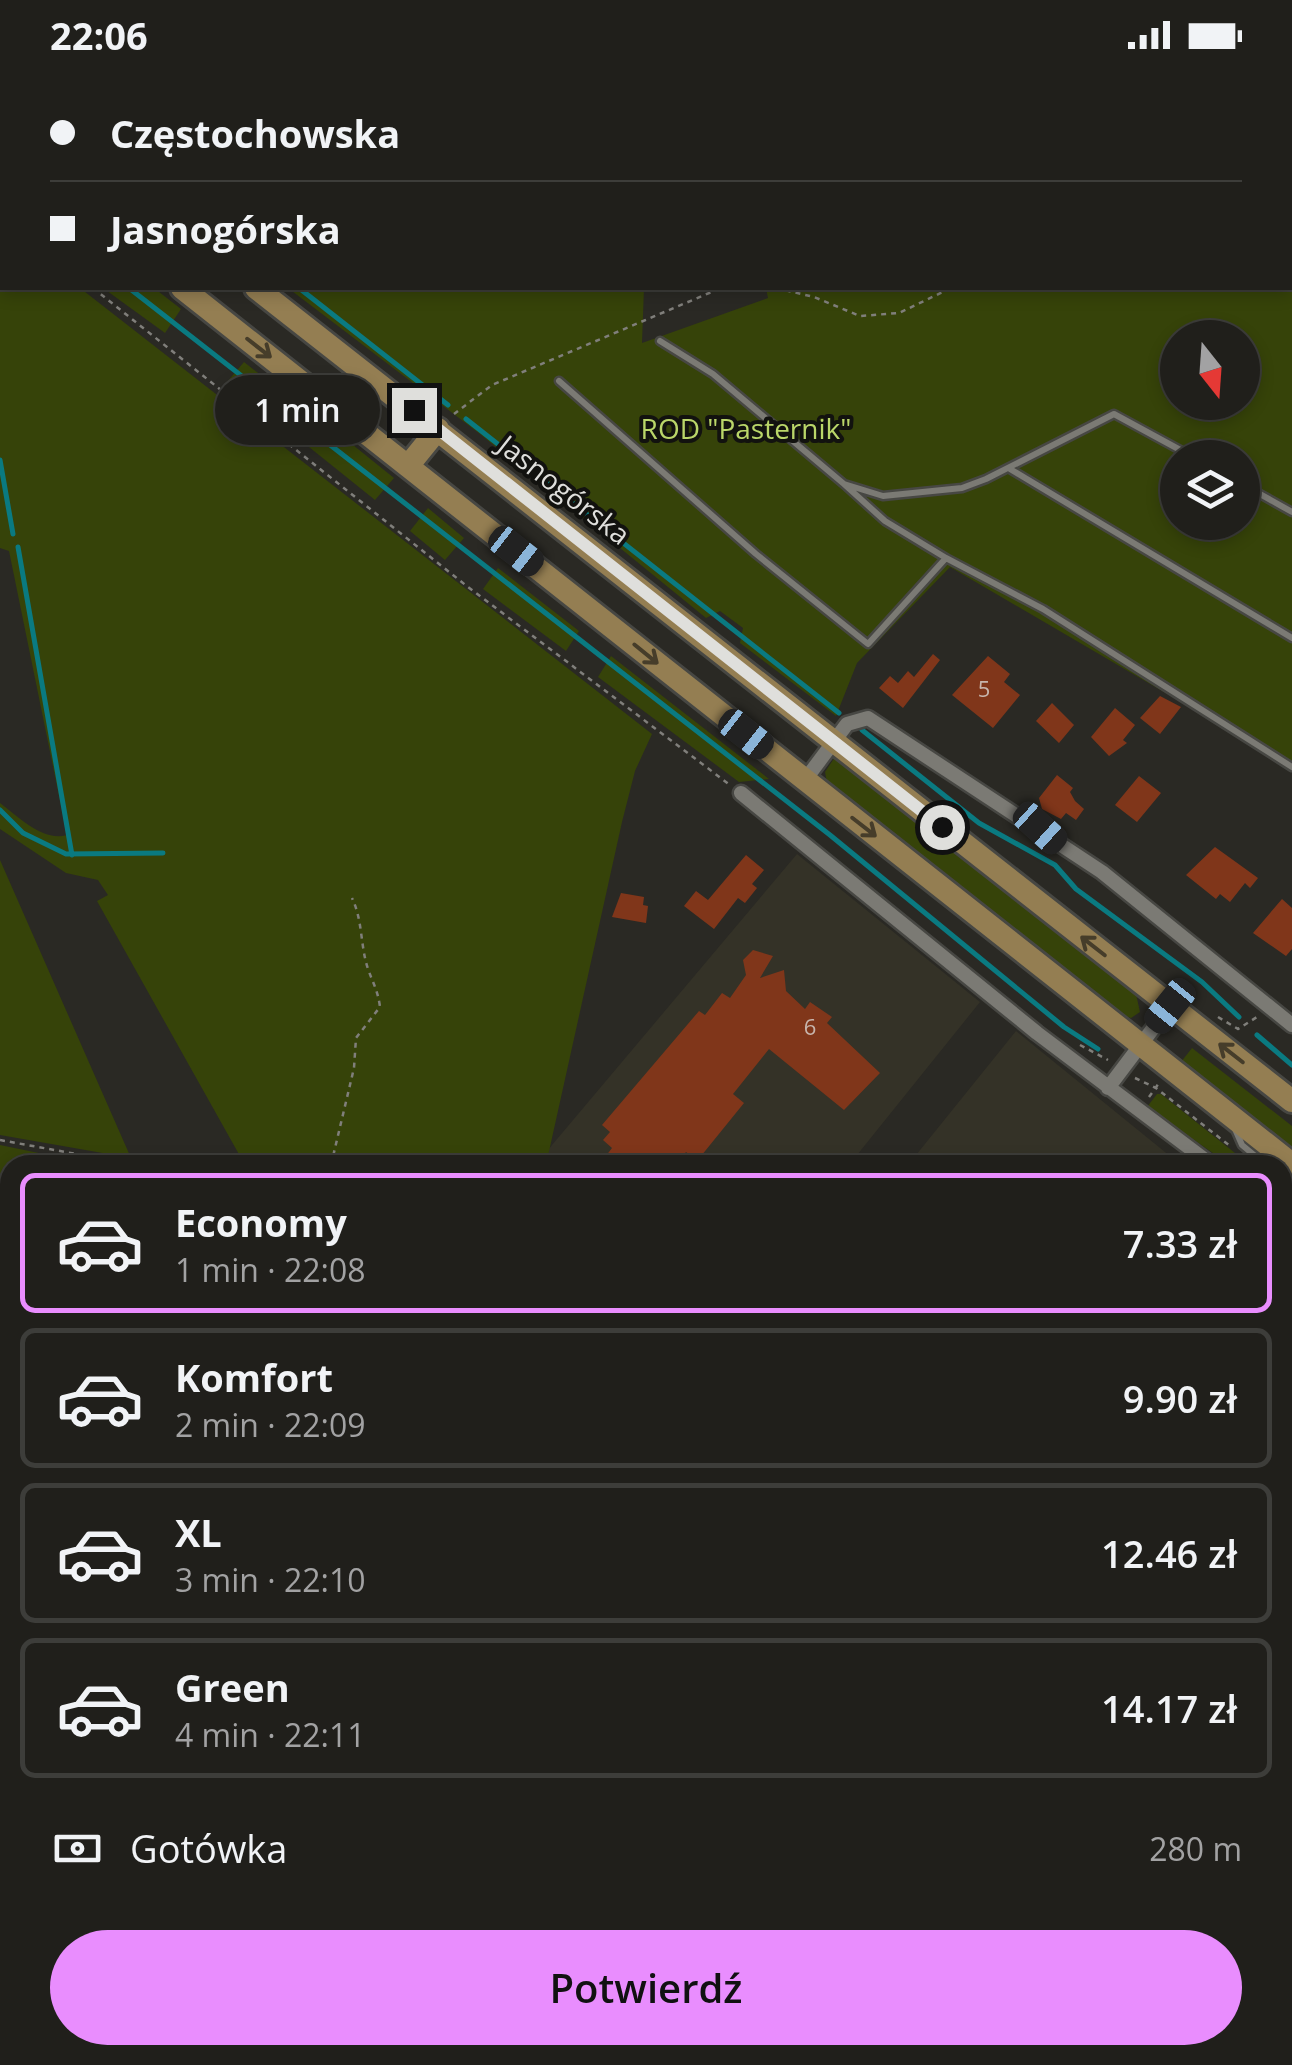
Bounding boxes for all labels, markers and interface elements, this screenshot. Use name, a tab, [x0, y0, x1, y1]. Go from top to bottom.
text: 22:06	[50, 9, 148, 61]
text: Częstochowska	[110, 107, 400, 159]
text: Jasnogórska	[110, 203, 341, 255]
north arrow	[1160, 320, 1260, 420]
map controls	[1160, 320, 1260, 540]
one-way arrow	[245, 337, 271, 359]
callout: 1 min	[214, 375, 379, 445]
text: 1 min	[254, 388, 341, 431]
route end	[392, 388, 437, 433]
park label: ROD "Pasternik"	[641, 409, 851, 447]
street label: Jasnogórska	[488, 424, 638, 553]
button: layers	[1160, 440, 1260, 540]
car	[483, 521, 549, 581]
one-way arrow	[633, 643, 659, 665]
house number: 5	[978, 673, 990, 703]
car	[713, 704, 779, 764]
car	[1008, 797, 1072, 859]
route start	[920, 805, 965, 850]
one-way arrow	[850, 816, 877, 837]
one-way arrow	[1080, 936, 1107, 957]
car	[1139, 973, 1201, 1039]
house number: 6	[804, 1011, 816, 1041]
one-way arrow	[1218, 1043, 1245, 1064]
text: Economy	[175, 1196, 347, 1248]
icon: car	[55, 1198, 145, 1288]
text: 7.33 zł	[1123, 1217, 1237, 1269]
text: 1 min · 22:08	[175, 1248, 366, 1291]
text: Komfort	[175, 1351, 333, 1403]
icon: car	[55, 1353, 145, 1443]
text: 9.90 zł	[1123, 1372, 1237, 1424]
text: 2 min · 22:09	[175, 1403, 366, 1446]
text: XL	[175, 1506, 222, 1558]
icon: car	[55, 1508, 145, 1598]
text: 12.46 zł	[1101, 1527, 1237, 1579]
text: 3 min · 22:10	[175, 1558, 366, 1601]
text: Green	[175, 1661, 290, 1713]
icon: car	[55, 1663, 145, 1753]
text: 14.17 zł	[1101, 1682, 1237, 1734]
text: 4 min · 22:11	[175, 1713, 366, 1756]
icon: cash	[50, 1821, 105, 1876]
text: Gotówka	[130, 1822, 287, 1874]
text: 280 m	[1149, 1827, 1242, 1870]
button: Potwierdź	[50, 1930, 1242, 2045]

